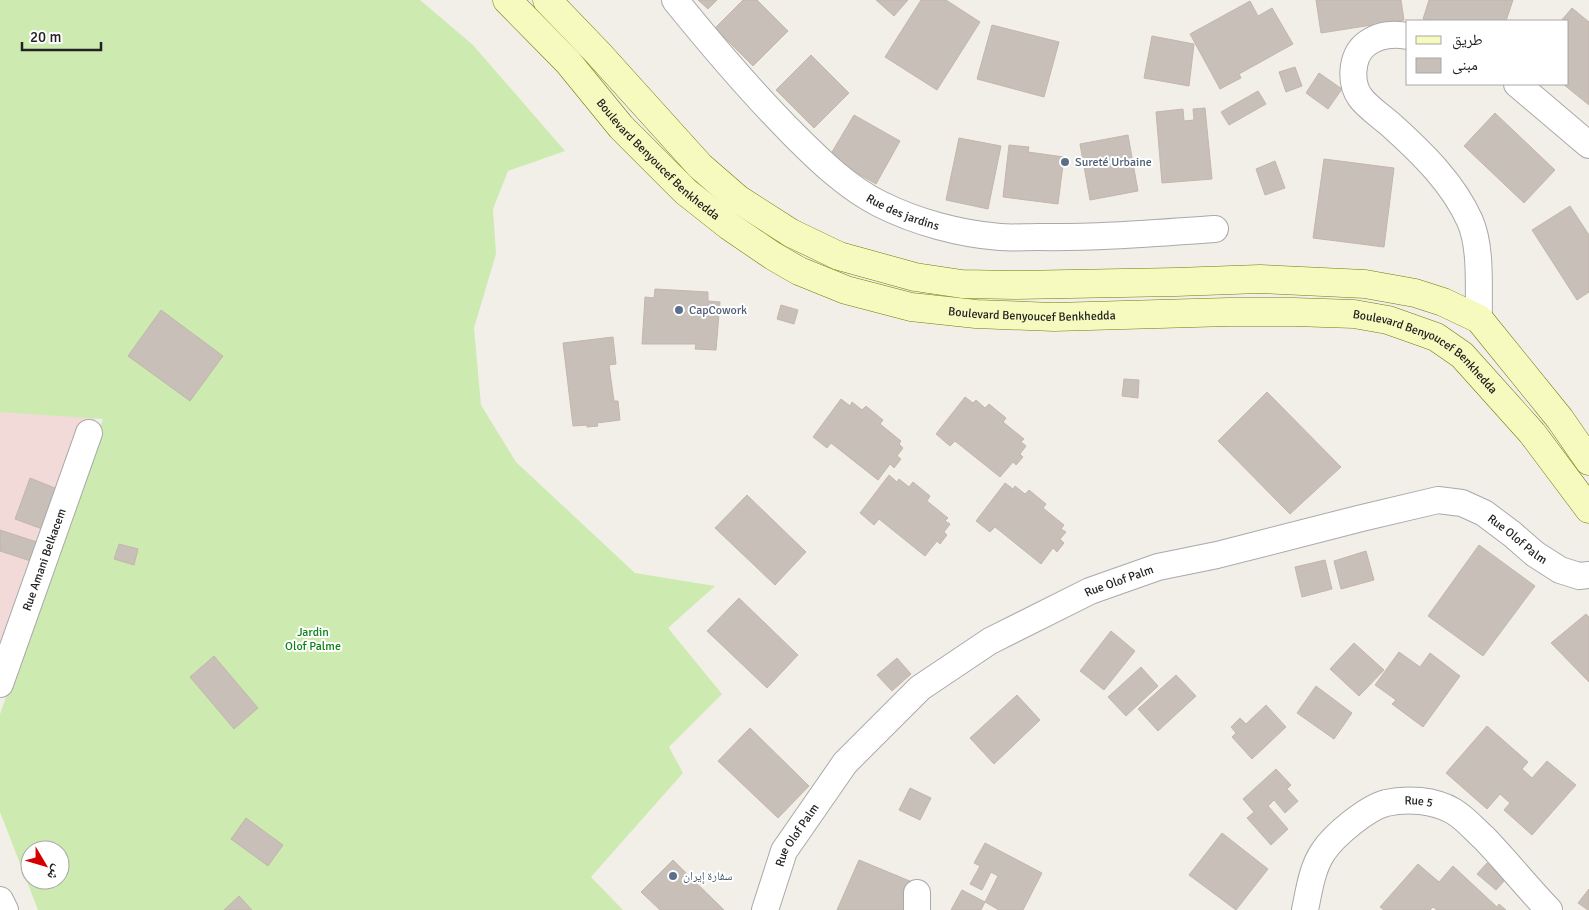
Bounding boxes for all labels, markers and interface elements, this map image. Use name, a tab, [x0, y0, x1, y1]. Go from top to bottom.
scale bar	[22, 20, 101, 52]
legend	[1406, 20, 1569, 85]
text: 20 m	[30, 28, 61, 46]
text: طريق	[1452, 31, 1483, 50]
text: مبنى	[1452, 56, 1478, 75]
street label: Boulevard Benyoucef Benkhedda	[593, 96, 723, 224]
place label: Sureté Urbaine	[1075, 155, 1152, 170]
marker: Sureté Urbaine	[1059, 156, 1071, 168]
street label: Rue des jardins	[863, 191, 941, 234]
place label: CapCowork	[689, 303, 747, 318]
marker: CapCowork	[673, 304, 685, 316]
street label: Boulevard Benyoucef Benkhedda	[947, 304, 1116, 325]
street label: Boulevard Benyoucef Benkhedda	[1352, 307, 1500, 397]
street label: Rue Amani Belkacem	[20, 506, 70, 613]
street label: Rue Olof Palm	[1484, 511, 1550, 568]
street label: Rue Olof Palm	[1082, 562, 1156, 601]
park label: Jardin Olof Palme	[285, 625, 341, 654]
street label: Rue 5	[1404, 793, 1434, 811]
street label: Rue Olof Palm	[772, 801, 823, 869]
north arrow	[20, 840, 70, 890]
text: ش	[43, 862, 66, 884]
place label: سفارة إيران	[683, 869, 733, 884]
marker: سفارة إيران	[667, 870, 679, 882]

